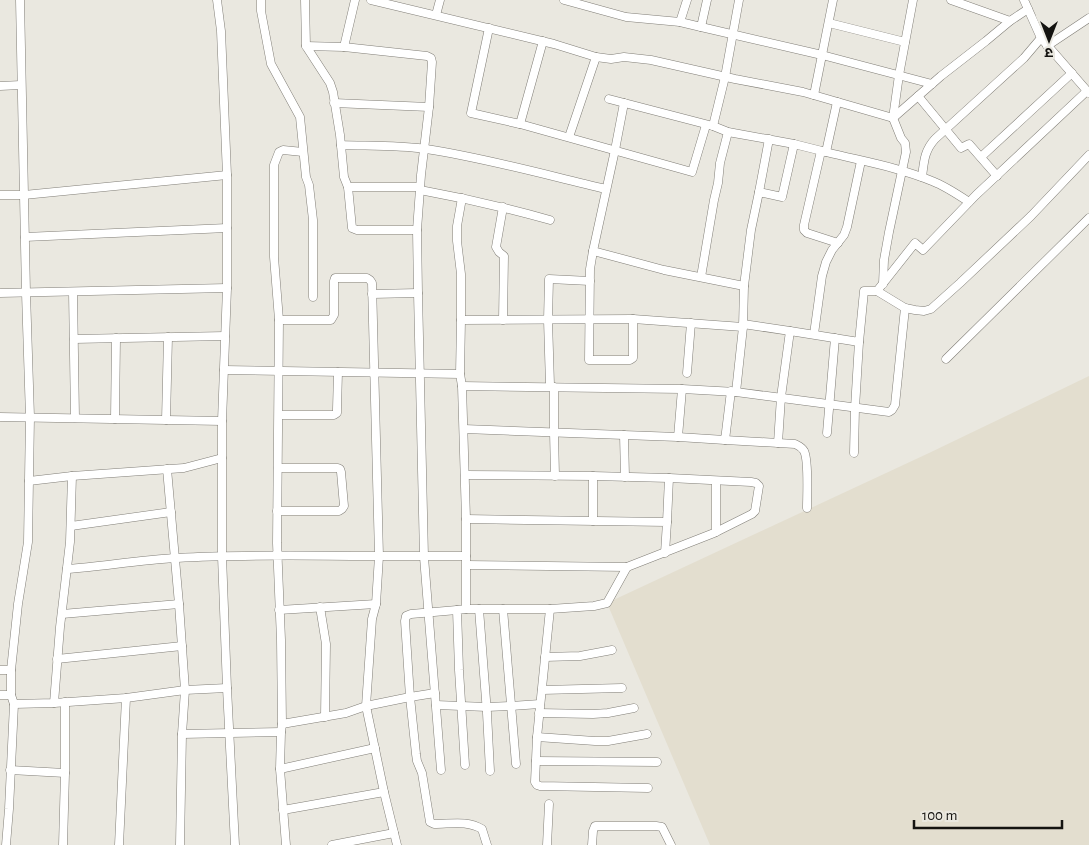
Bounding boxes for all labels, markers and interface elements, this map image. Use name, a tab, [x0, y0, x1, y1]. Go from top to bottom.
north arrow	[1024, 15, 1074, 65]
text: उ	[1044, 45, 1053, 59]
scale bar	[914, 798, 1062, 830]
text: 100 m	[922, 808, 957, 823]

